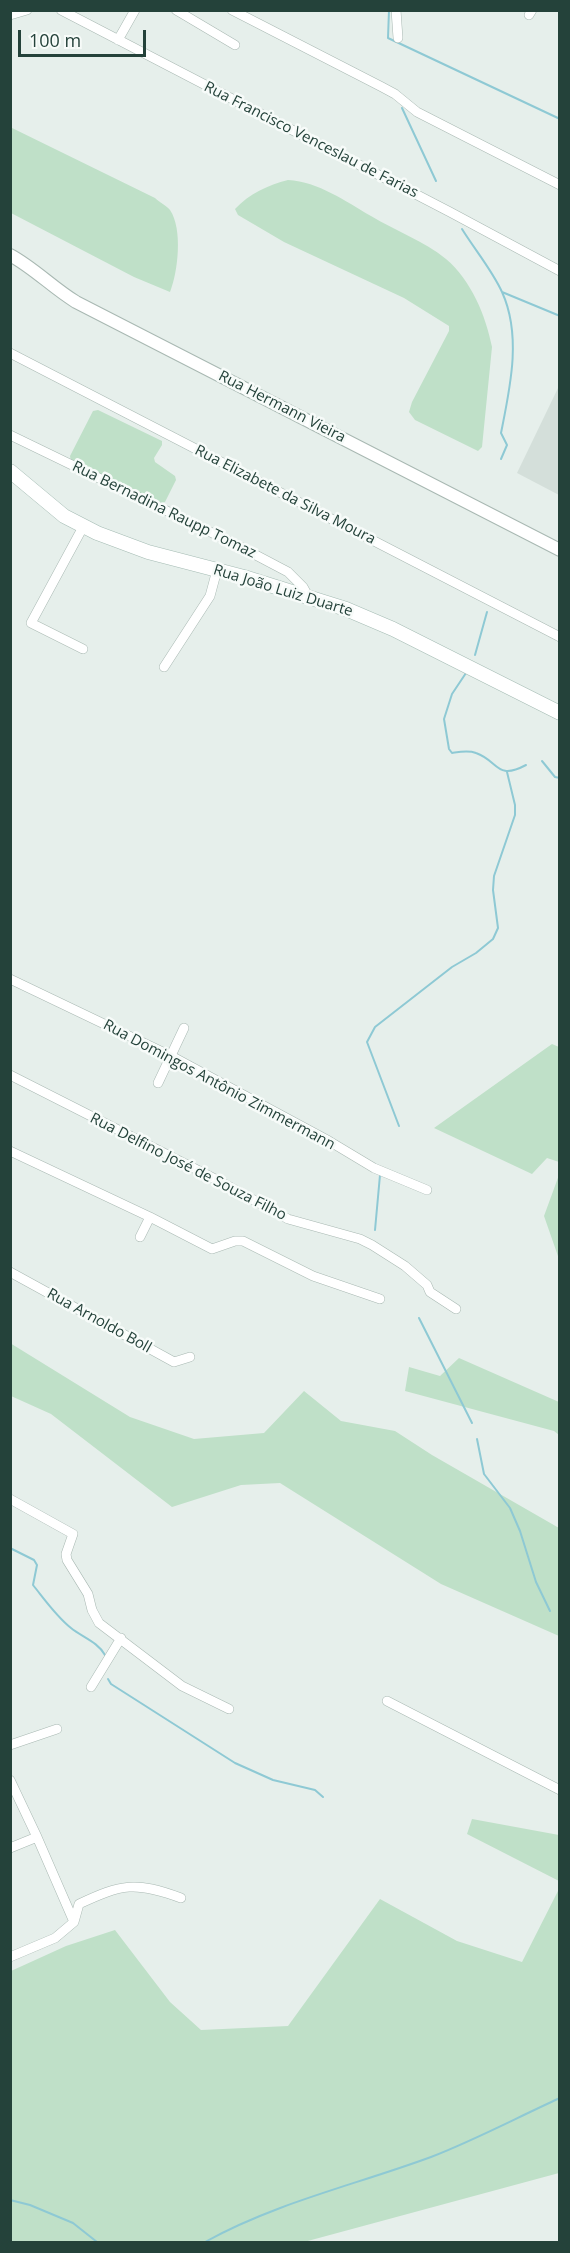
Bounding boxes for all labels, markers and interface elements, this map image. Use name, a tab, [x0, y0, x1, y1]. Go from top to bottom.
scale bar	[21, 18, 148, 56]
text: 100 m	[29, 28, 81, 52]
street label: Rua Francisco Venceslau de Farias	[201, 78, 421, 202]
street label: Rua Hermann Vieira	[215, 367, 349, 447]
street label: Rua Elizabete da Silva Moura	[192, 442, 378, 548]
street label: Rua Bernadina Raupp Tomaz	[69, 458, 259, 562]
street label: Rua João Luiz Duarte	[211, 561, 355, 621]
street label: Rua Domingos Antônio Zimmermann	[100, 1016, 338, 1154]
street label: Rua Delfino José de Souza Filho	[87, 1109, 289, 1225]
street label: Rua Arnoldo Boll	[44, 1285, 154, 1357]

